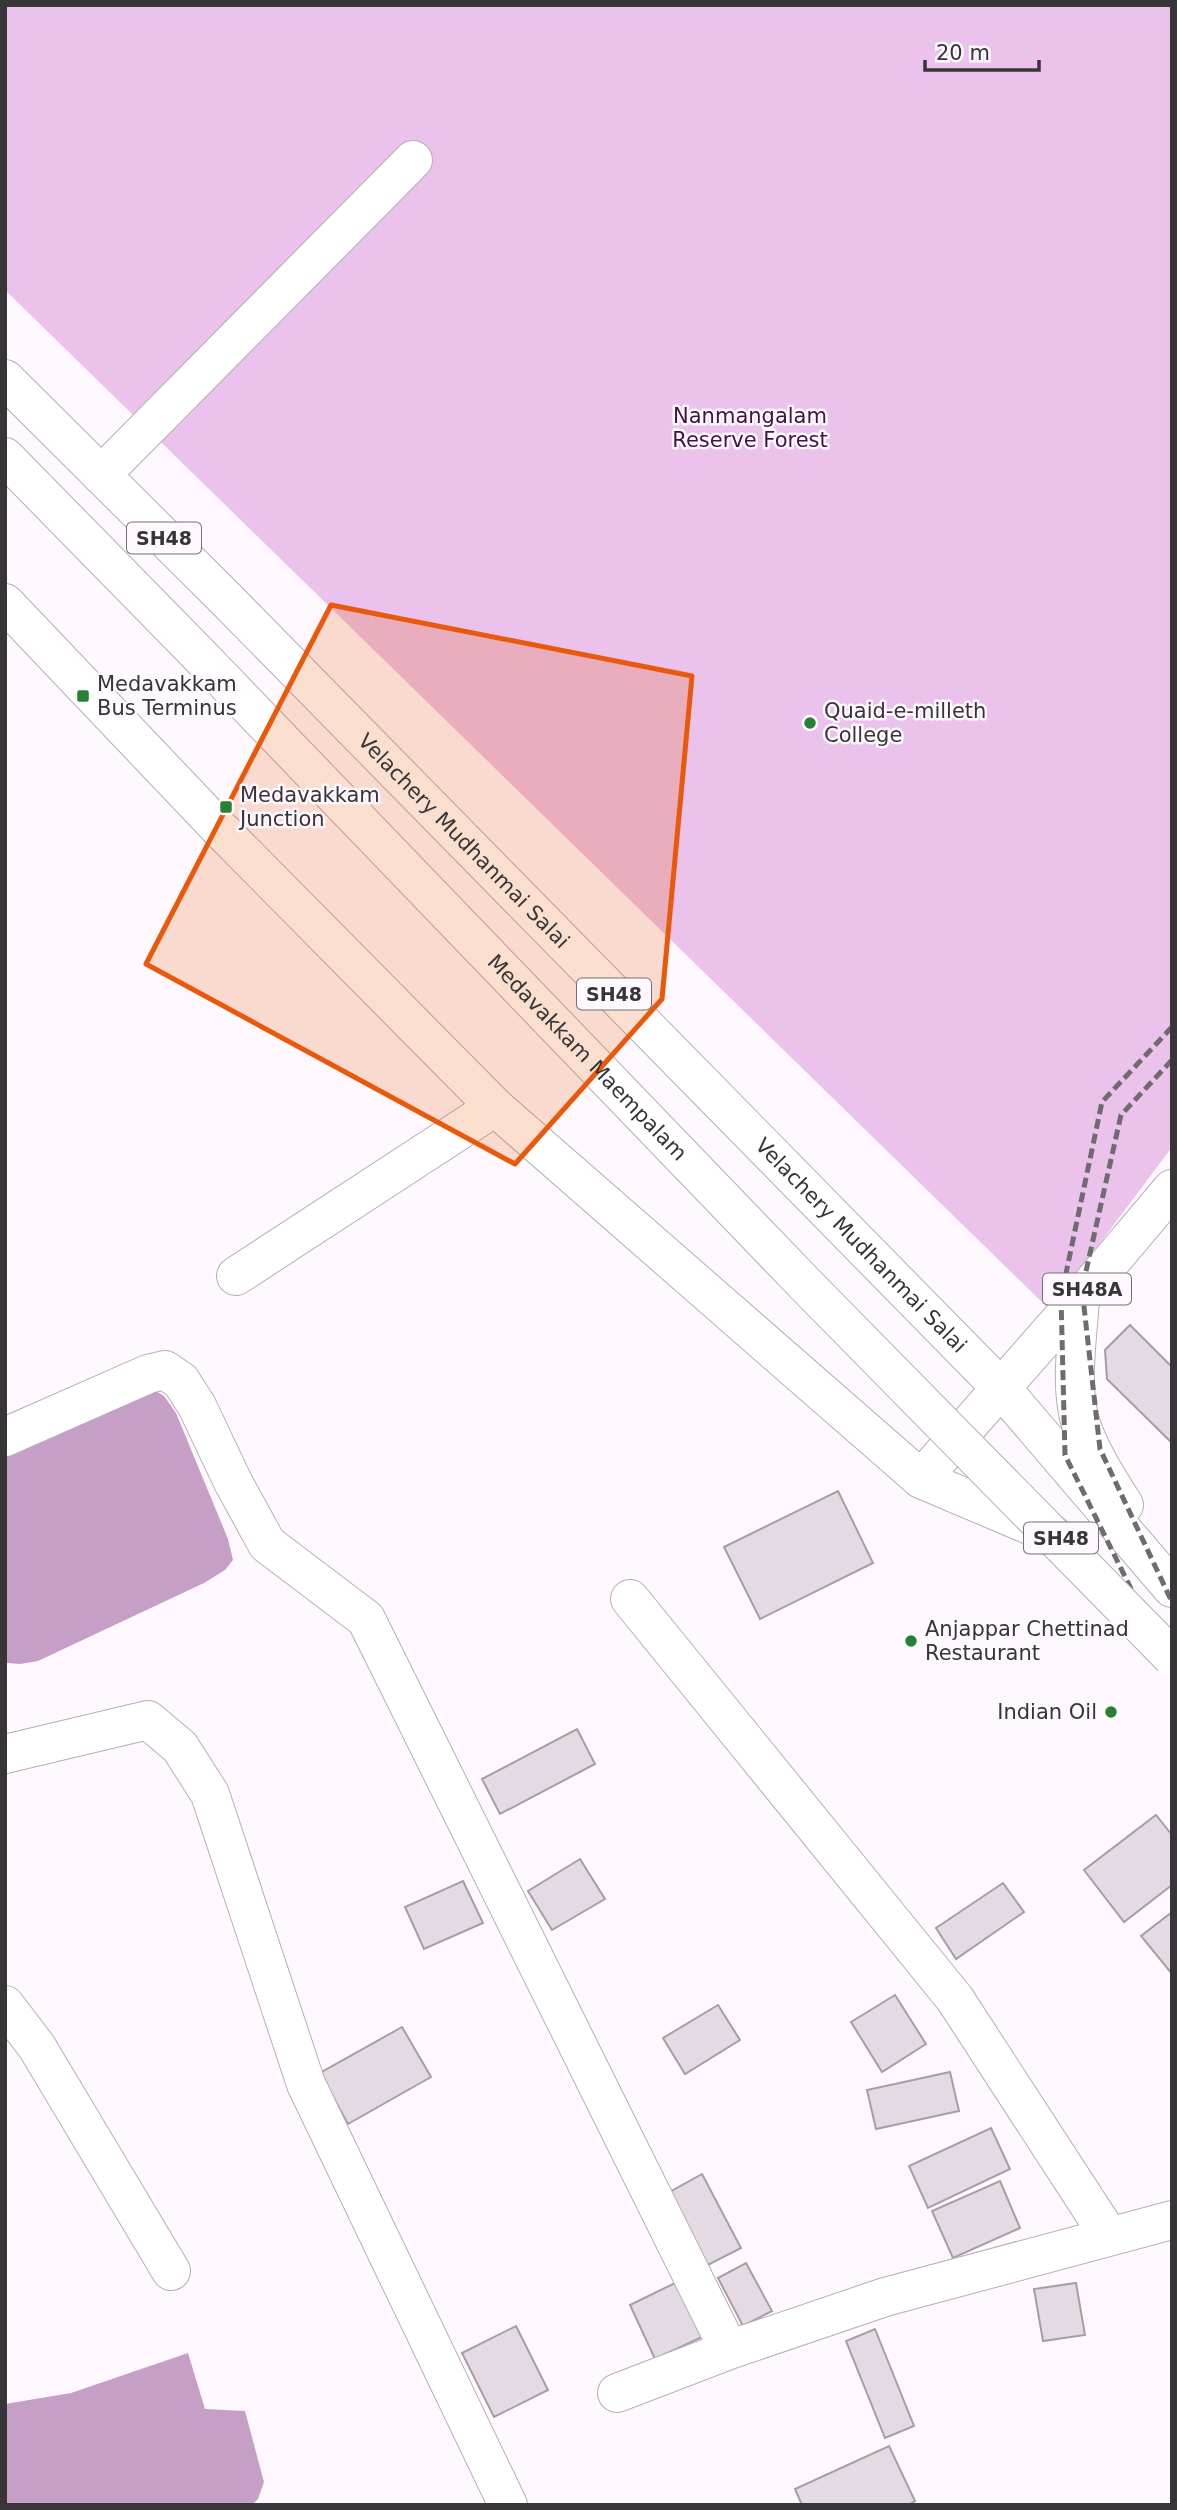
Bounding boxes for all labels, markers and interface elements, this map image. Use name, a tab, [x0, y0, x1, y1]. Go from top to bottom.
scale bar	[925, 28, 1039, 72]
text: 20 m	[936, 41, 990, 65]
park label: Nanmangalam Reserve Forest	[672, 404, 828, 452]
road number: SH48	[127, 523, 201, 554]
place label: Medavakkam Bus Terminus	[97, 672, 237, 720]
marker: Medavakkam Bus Terminus	[75, 688, 91, 704]
place label: Quaid-e-milleth College	[824, 699, 986, 747]
marker: Quaid-e-milleth College	[802, 715, 818, 731]
street label: Velachery Mudhanmai Salai	[353, 729, 574, 953]
place label: Medavakkam Junction	[238, 783, 380, 831]
marker: Medavakkam Junction	[218, 799, 234, 815]
street label: Medavakkam Maempalam	[483, 950, 692, 1166]
road number: SH48	[577, 978, 651, 1010]
street label: Velachery Mudhanmai Salai	[751, 1133, 971, 1358]
road number: SH48A	[1043, 1274, 1131, 1304]
road number: SH48	[1024, 1522, 1098, 1554]
place label: Anjappar Chettinad Restaurant	[925, 1617, 1129, 1665]
marker: Anjappar Chettinad Restaurant	[903, 1633, 919, 1649]
place label: Indian Oil	[997, 1700, 1097, 1724]
marker: Indian Oil	[1103, 1704, 1119, 1720]

